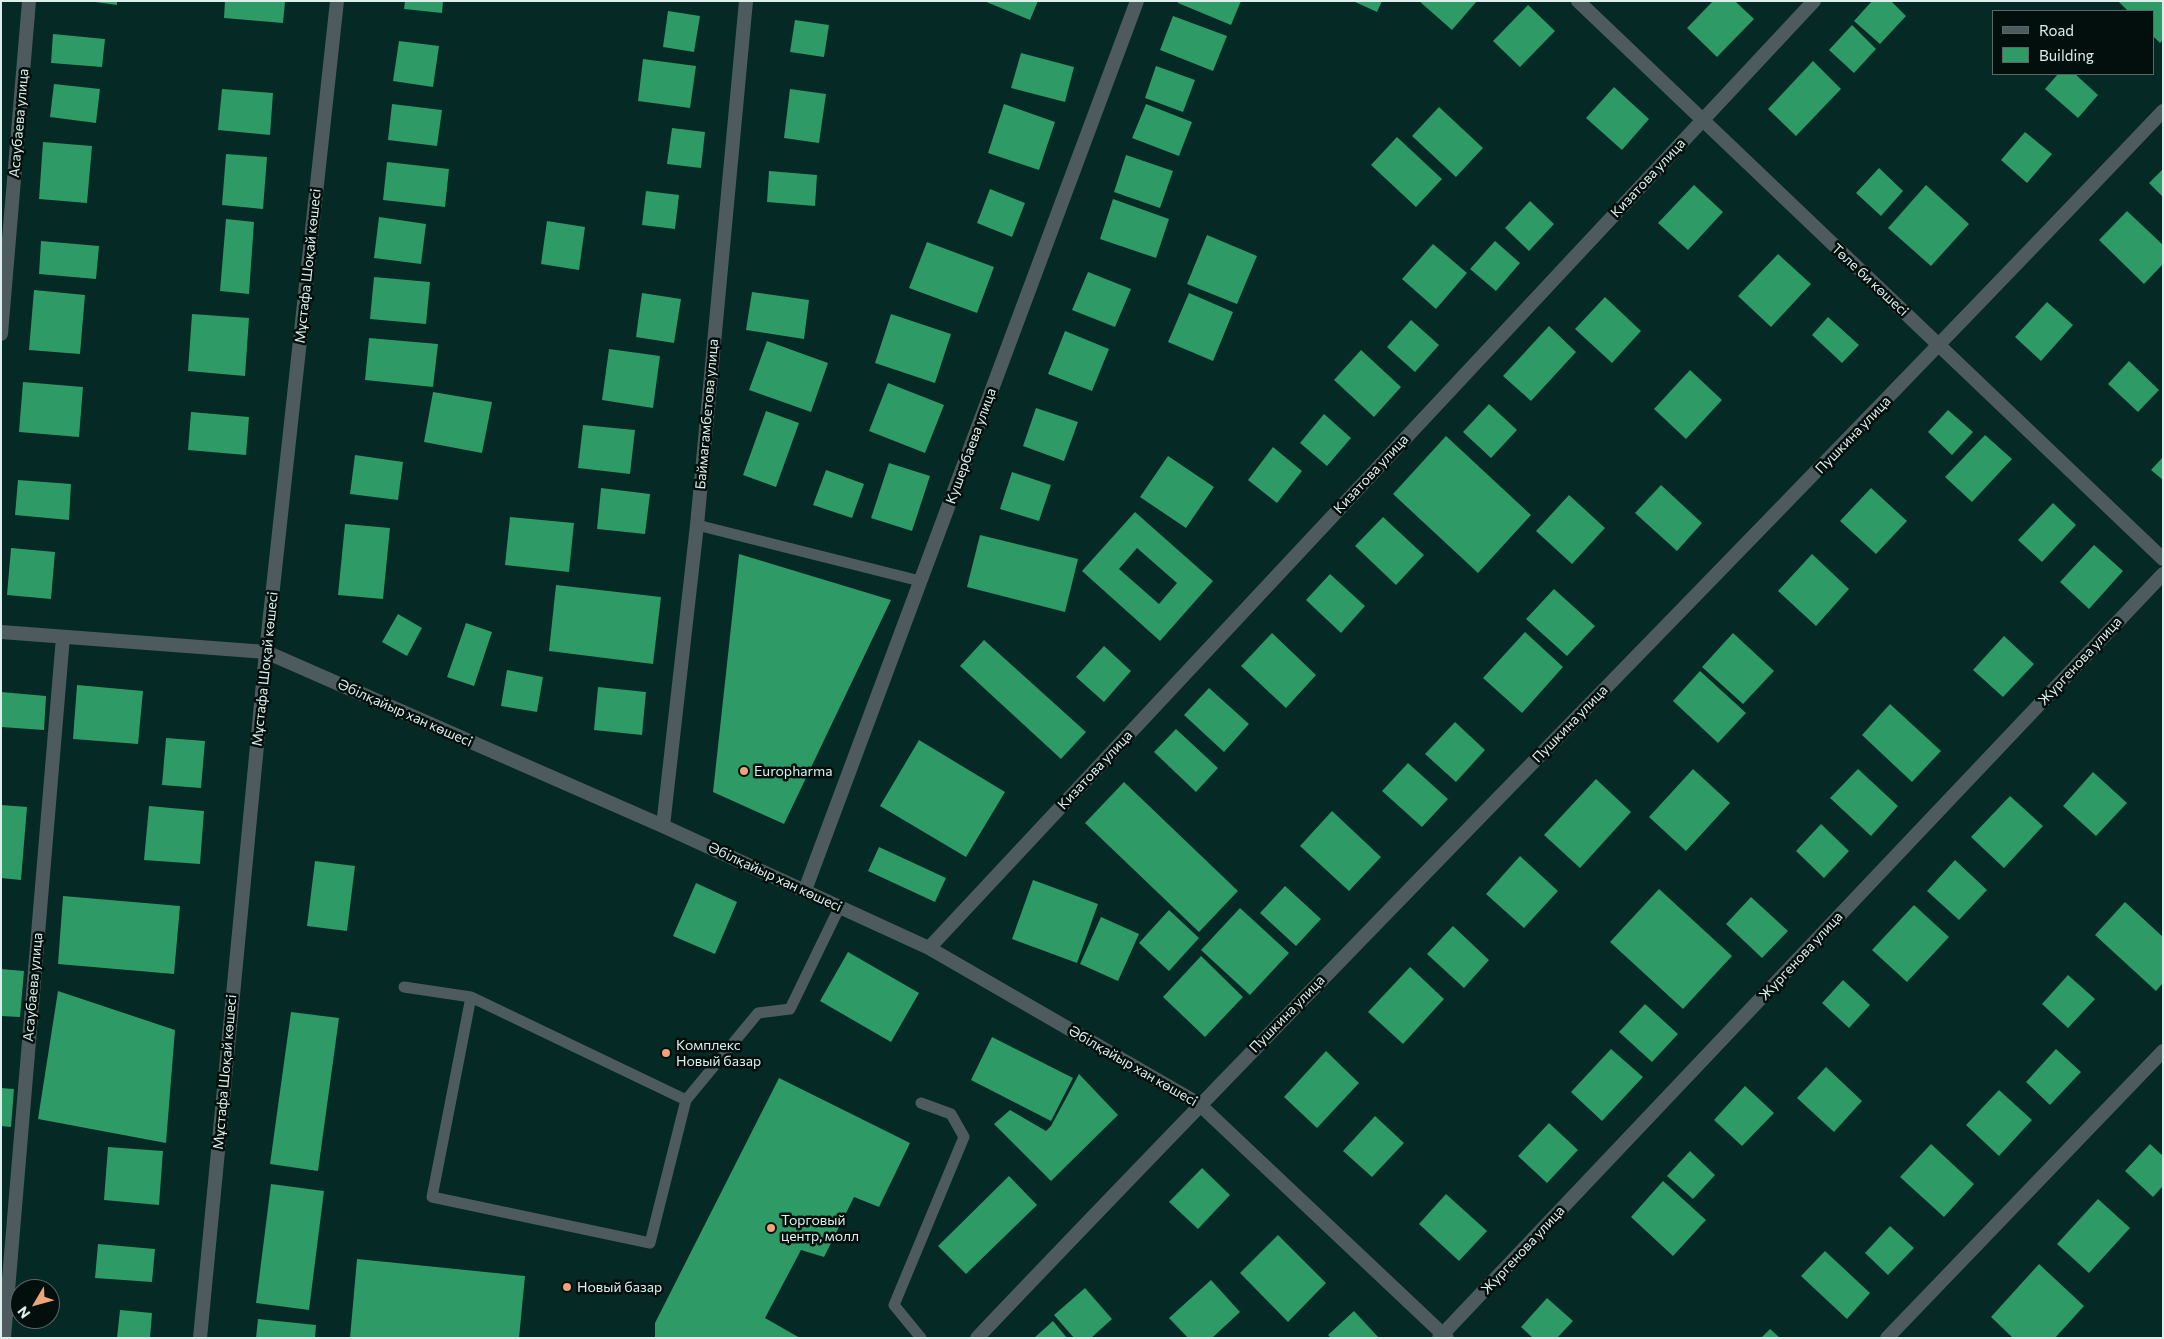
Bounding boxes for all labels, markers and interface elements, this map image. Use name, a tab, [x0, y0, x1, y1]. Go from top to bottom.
legend	[1992, 10, 2154, 75]
text: Road	[2039, 21, 2074, 39]
text: Building	[2039, 46, 2094, 64]
street label: Асаубаева улица	[6, 68, 32, 178]
street label: Кизатова улица	[1607, 135, 1689, 221]
street label: Мұстафа Шоқай көшесі	[292, 188, 324, 344]
street label: Төле би көшесі	[1828, 240, 1912, 320]
street label: Баймагамбетова улица	[692, 338, 722, 490]
street label: Кушербаева улица	[942, 386, 1000, 506]
street label: Пушкина улица	[1812, 393, 1894, 477]
street label: Кизатова улица	[1330, 431, 1412, 517]
street label: Мұстафа Шоқай көшесі	[249, 591, 281, 747]
street label: Жургенова улица	[2035, 613, 2125, 709]
street label: Әбілқайыр хан көшесі	[335, 676, 475, 750]
street label: Пушкина улица	[1529, 682, 1611, 766]
street label: Кизатова улица	[1054, 727, 1136, 813]
place label: Europharma	[754, 763, 833, 779]
marker: Europharma	[738, 765, 750, 777]
street label: Әбілқайыр хан көшесі	[705, 839, 845, 915]
street label: Жургенова улица	[1756, 908, 1846, 1004]
street label: Асаубаева улица	[20, 932, 46, 1042]
street label: Пушкина улица	[1246, 972, 1328, 1056]
street label: Мұстафа Шоқай көшесі	[210, 994, 240, 1150]
street label: Әбілқайыр хан көшесі	[1066, 1022, 1200, 1110]
place label: Комплекс Новый базар	[676, 1037, 761, 1070]
marker: Комплекс Новый базар	[660, 1047, 672, 1059]
street label: Жургенова улица	[1478, 1202, 1568, 1298]
place label: Торговый центр, молл	[781, 1212, 859, 1244]
marker: Торговый центр, молл	[765, 1222, 777, 1234]
north arrow	[10, 1279, 60, 1329]
place label: Новый базар	[577, 1279, 662, 1295]
marker: Новый базар	[561, 1281, 573, 1293]
text: N	[13, 1303, 33, 1322]

